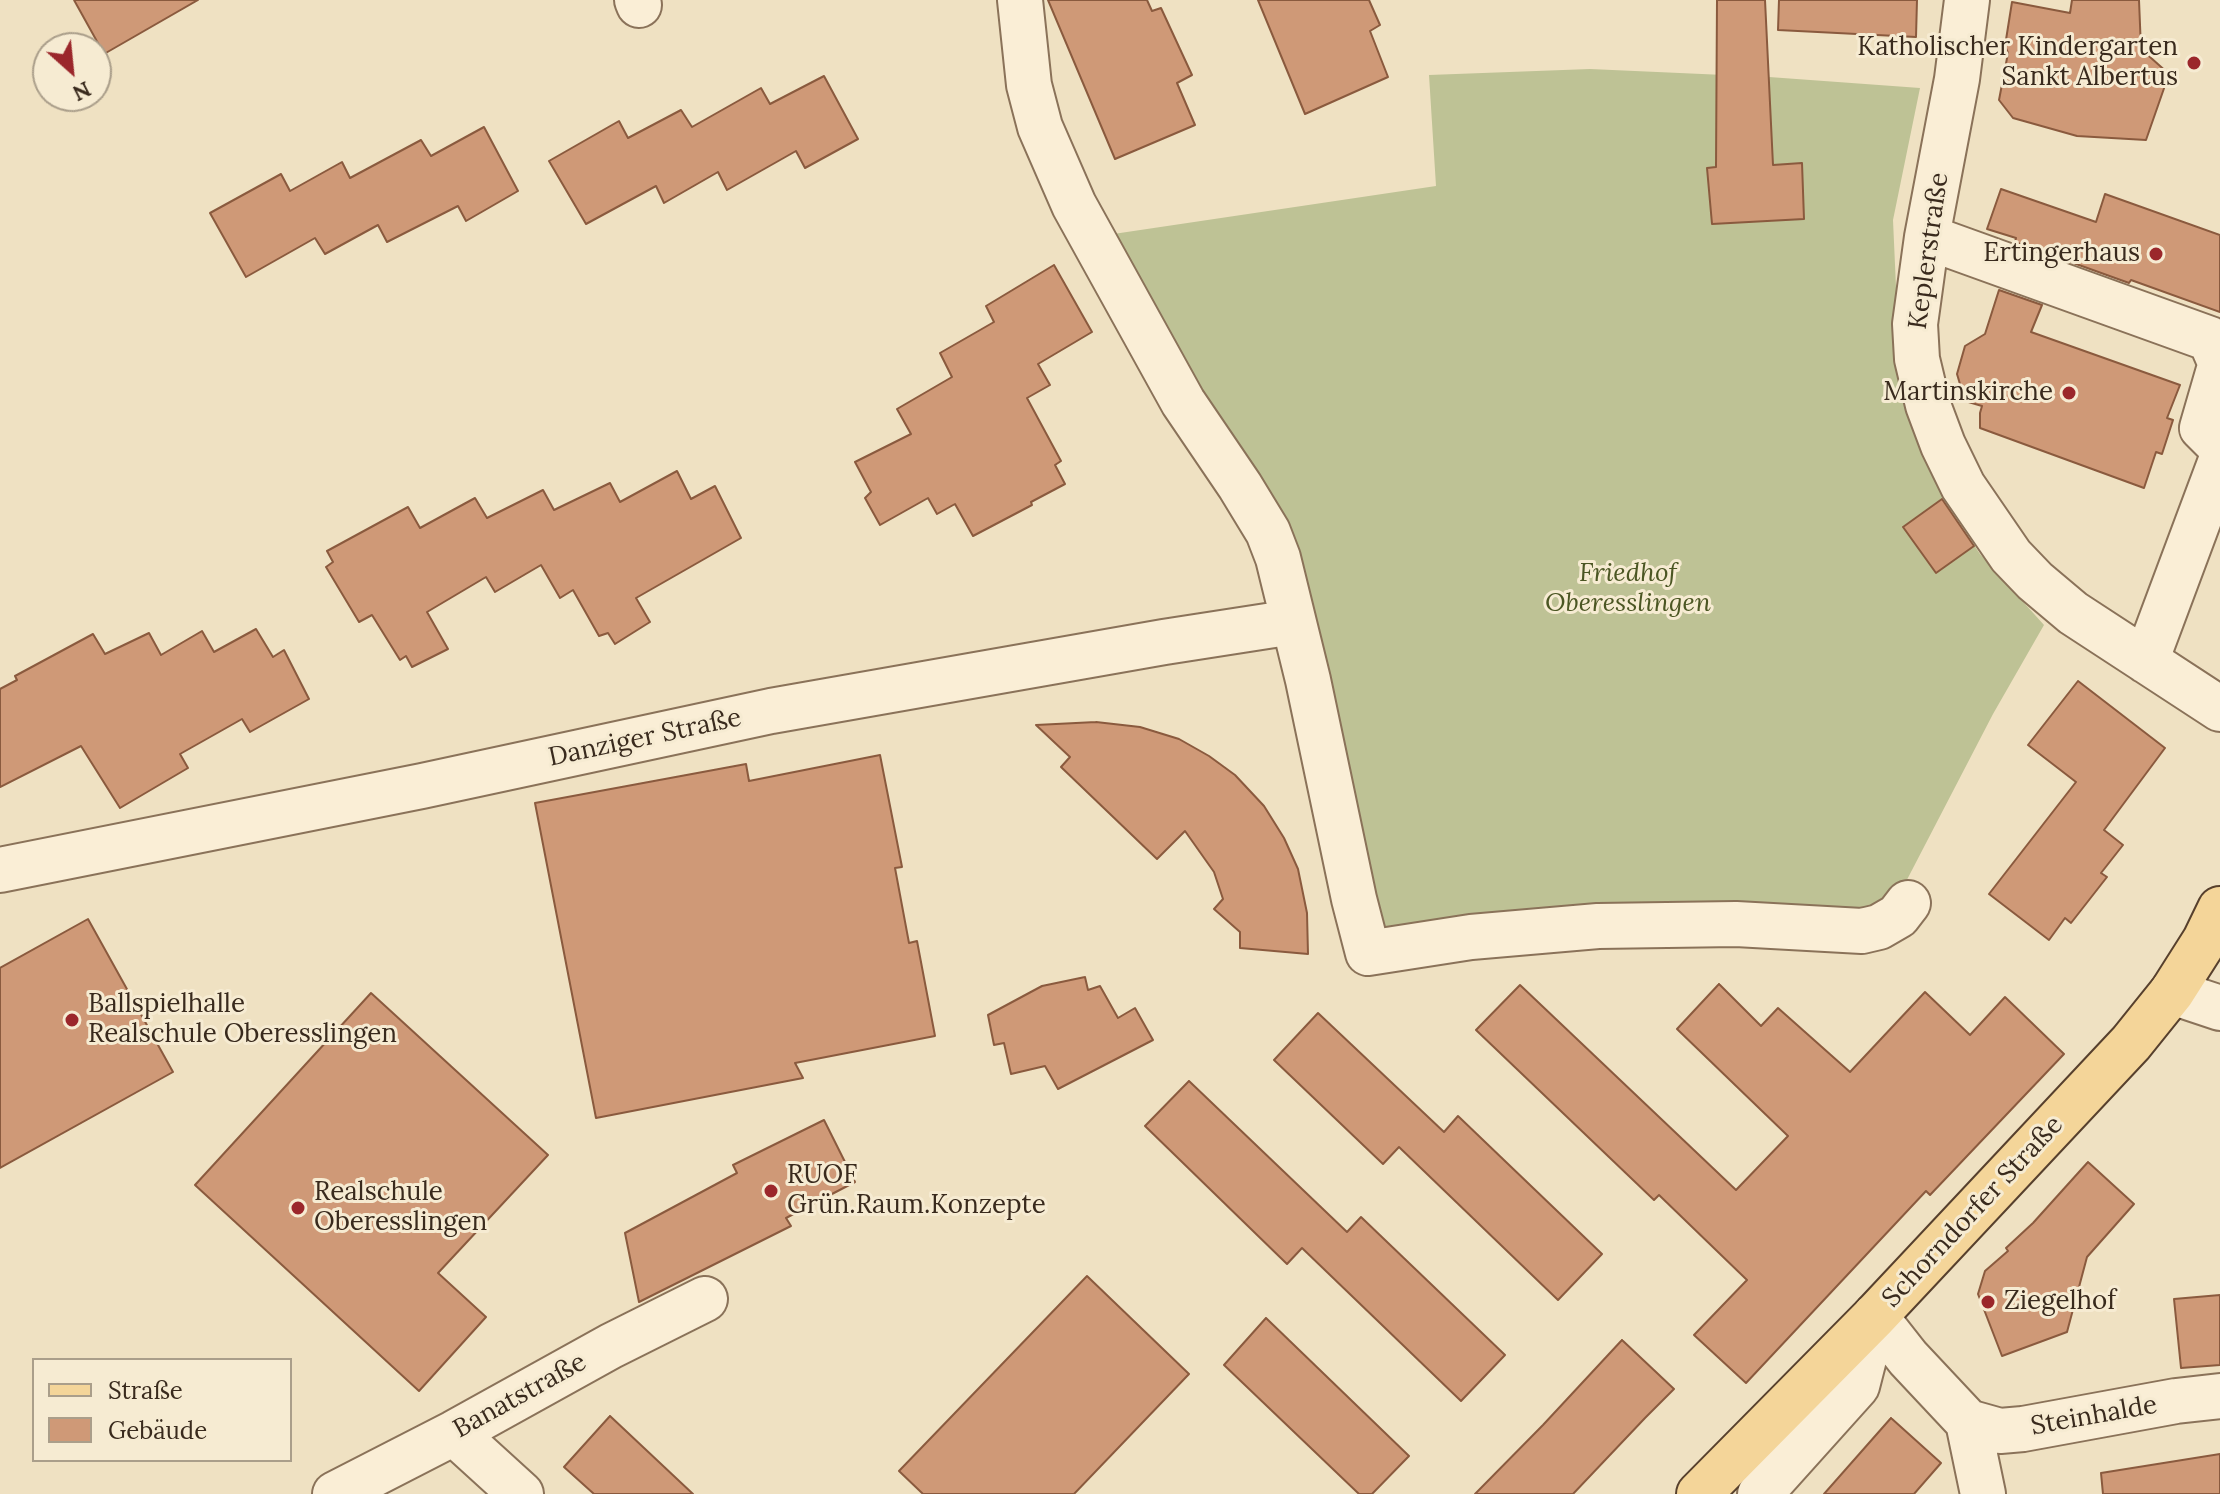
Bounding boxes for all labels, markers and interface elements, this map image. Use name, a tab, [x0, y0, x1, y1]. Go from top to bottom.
north arrow	[32, 32, 112, 112]
place label: Katholischer Kindergarten Sankt Albertus	[1857, 32, 2178, 94]
marker: Katholischer Kindergarten Sankt Albertus	[2185, 54, 2203, 72]
text: N	[68, 75, 96, 108]
street label: Keplerstraße	[1903, 171, 1955, 331]
place label: Ertingerhaus	[1983, 238, 2140, 270]
marker: Ertingerhaus	[2147, 245, 2165, 263]
place label: Martinskirche	[1883, 377, 2053, 409]
marker: Martinskirche	[2060, 384, 2078, 402]
park label: Friedhof Oberesslingen	[1545, 558, 1711, 620]
street label: Danziger Straße	[546, 702, 744, 774]
place label: Ballspielhalle Realschule Oberesslingen	[88, 989, 397, 1050]
marker: Ballspielhalle Realschule Oberesslingen	[63, 1011, 81, 1029]
street label: Schorndorfer Straße	[1876, 1110, 2070, 1314]
place label: RUOF Grün.Raum.Konzepte	[787, 1160, 1046, 1222]
place label: Realschule Oberesslingen	[314, 1177, 487, 1238]
marker: RUOF Grün.Raum.Konzepte	[762, 1182, 780, 1200]
marker: Realschule Oberesslingen	[289, 1199, 307, 1217]
place label: Ziegelhof	[2004, 1286, 2116, 1318]
marker: Ziegelhof	[1979, 1293, 1997, 1311]
street label: Banatstraße	[448, 1347, 592, 1445]
legend	[32, 1358, 292, 1462]
text: Straße	[108, 1375, 183, 1406]
street label: Steinhalde	[2028, 1390, 2160, 1442]
text: Gebäude	[108, 1415, 207, 1446]

